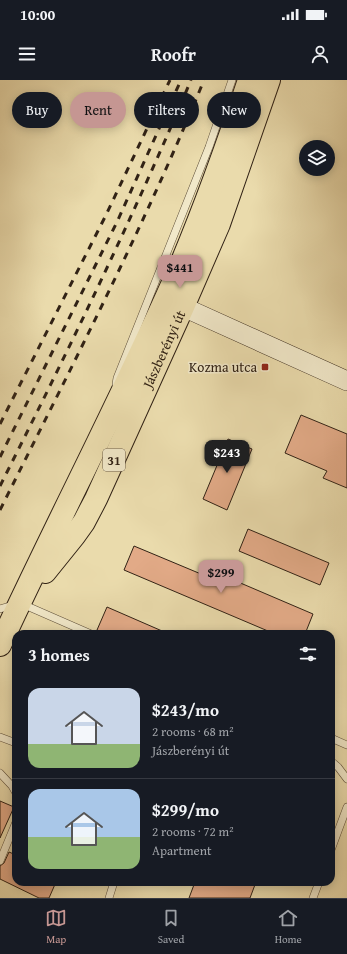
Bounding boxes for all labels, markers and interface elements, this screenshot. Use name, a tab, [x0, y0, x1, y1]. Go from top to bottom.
text: 10:00	[20, 4, 55, 25]
text: Roofr	[151, 41, 196, 68]
icon: menu	[16, 43, 38, 65]
icon: person	[309, 43, 331, 65]
chip: Buy	[12, 92, 62, 128]
chip: Rent	[70, 92, 126, 128]
chip: Filters	[134, 92, 199, 128]
chip: New	[207, 92, 261, 128]
map controls	[299, 140, 335, 176]
button: layers	[299, 140, 335, 176]
pin: $441	[156, 255, 204, 289]
text: $441	[167, 258, 193, 277]
street label: Jászberényi út	[137, 307, 190, 393]
place label: Kozma utca	[189, 357, 257, 377]
marker: Kozma utca	[260, 362, 270, 372]
pin: $243	[203, 440, 251, 474]
text: $243	[214, 443, 240, 462]
road number: 31	[103, 449, 125, 471]
pin: $299	[197, 560, 245, 594]
text: $299	[208, 563, 234, 582]
text: 3 homes	[28, 642, 90, 667]
icon: filters	[297, 643, 319, 665]
text: $243/mo	[152, 697, 219, 722]
icon: home	[60, 704, 108, 752]
text: 2 rooms · 68 m²	[152, 722, 234, 741]
text: Jászberényi út	[152, 741, 229, 760]
text: $299/mo	[152, 797, 219, 822]
icon: home	[60, 805, 108, 853]
text: 2 rooms · 72 m²	[152, 822, 234, 841]
text: Apartment	[152, 841, 212, 860]
tab: Map	[45, 907, 67, 947]
tab: Saved	[158, 907, 184, 947]
tab: Home	[275, 907, 302, 947]

